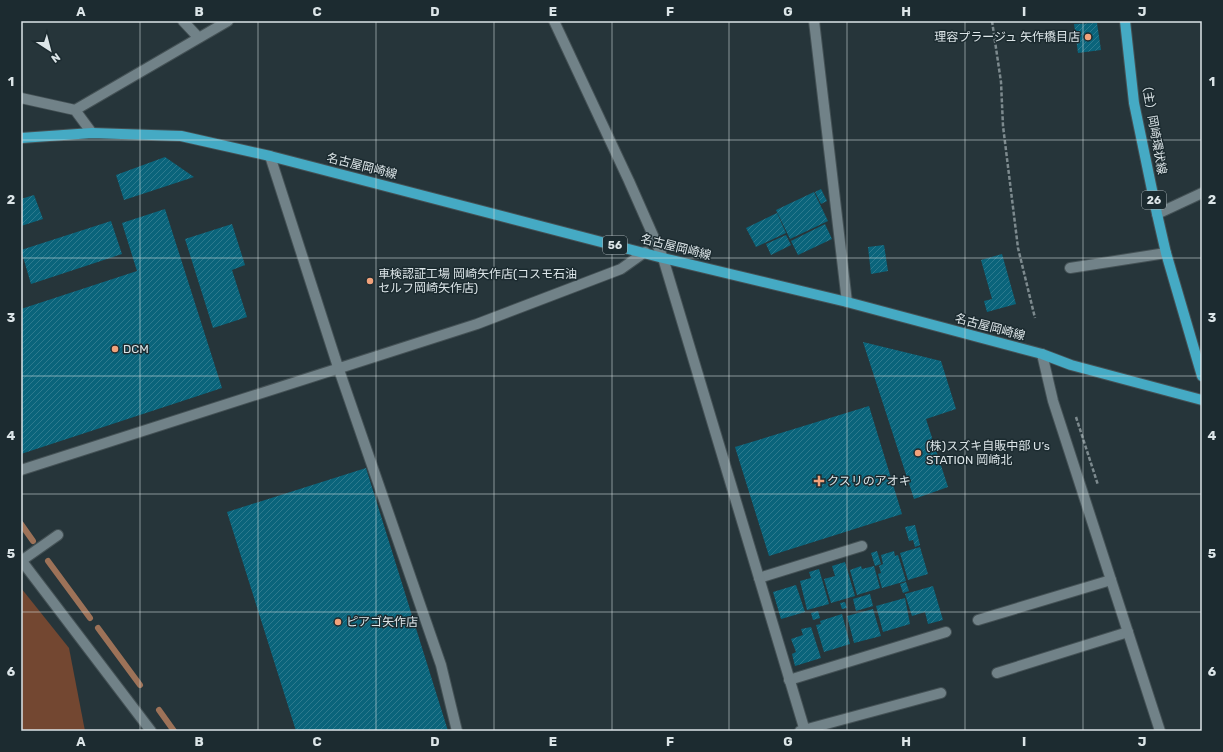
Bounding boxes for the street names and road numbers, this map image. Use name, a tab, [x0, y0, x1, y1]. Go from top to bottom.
street label: （主）岡崎環状線	[1139, 79, 1169, 175]
street label: 名古屋岡崎線	[325, 150, 399, 182]
road number: 26	[1142, 191, 1166, 209]
street label: 名古屋岡崎線	[639, 231, 713, 263]
road number: 56	[603, 236, 627, 254]
street label: 名古屋岡崎線	[953, 311, 1027, 343]

